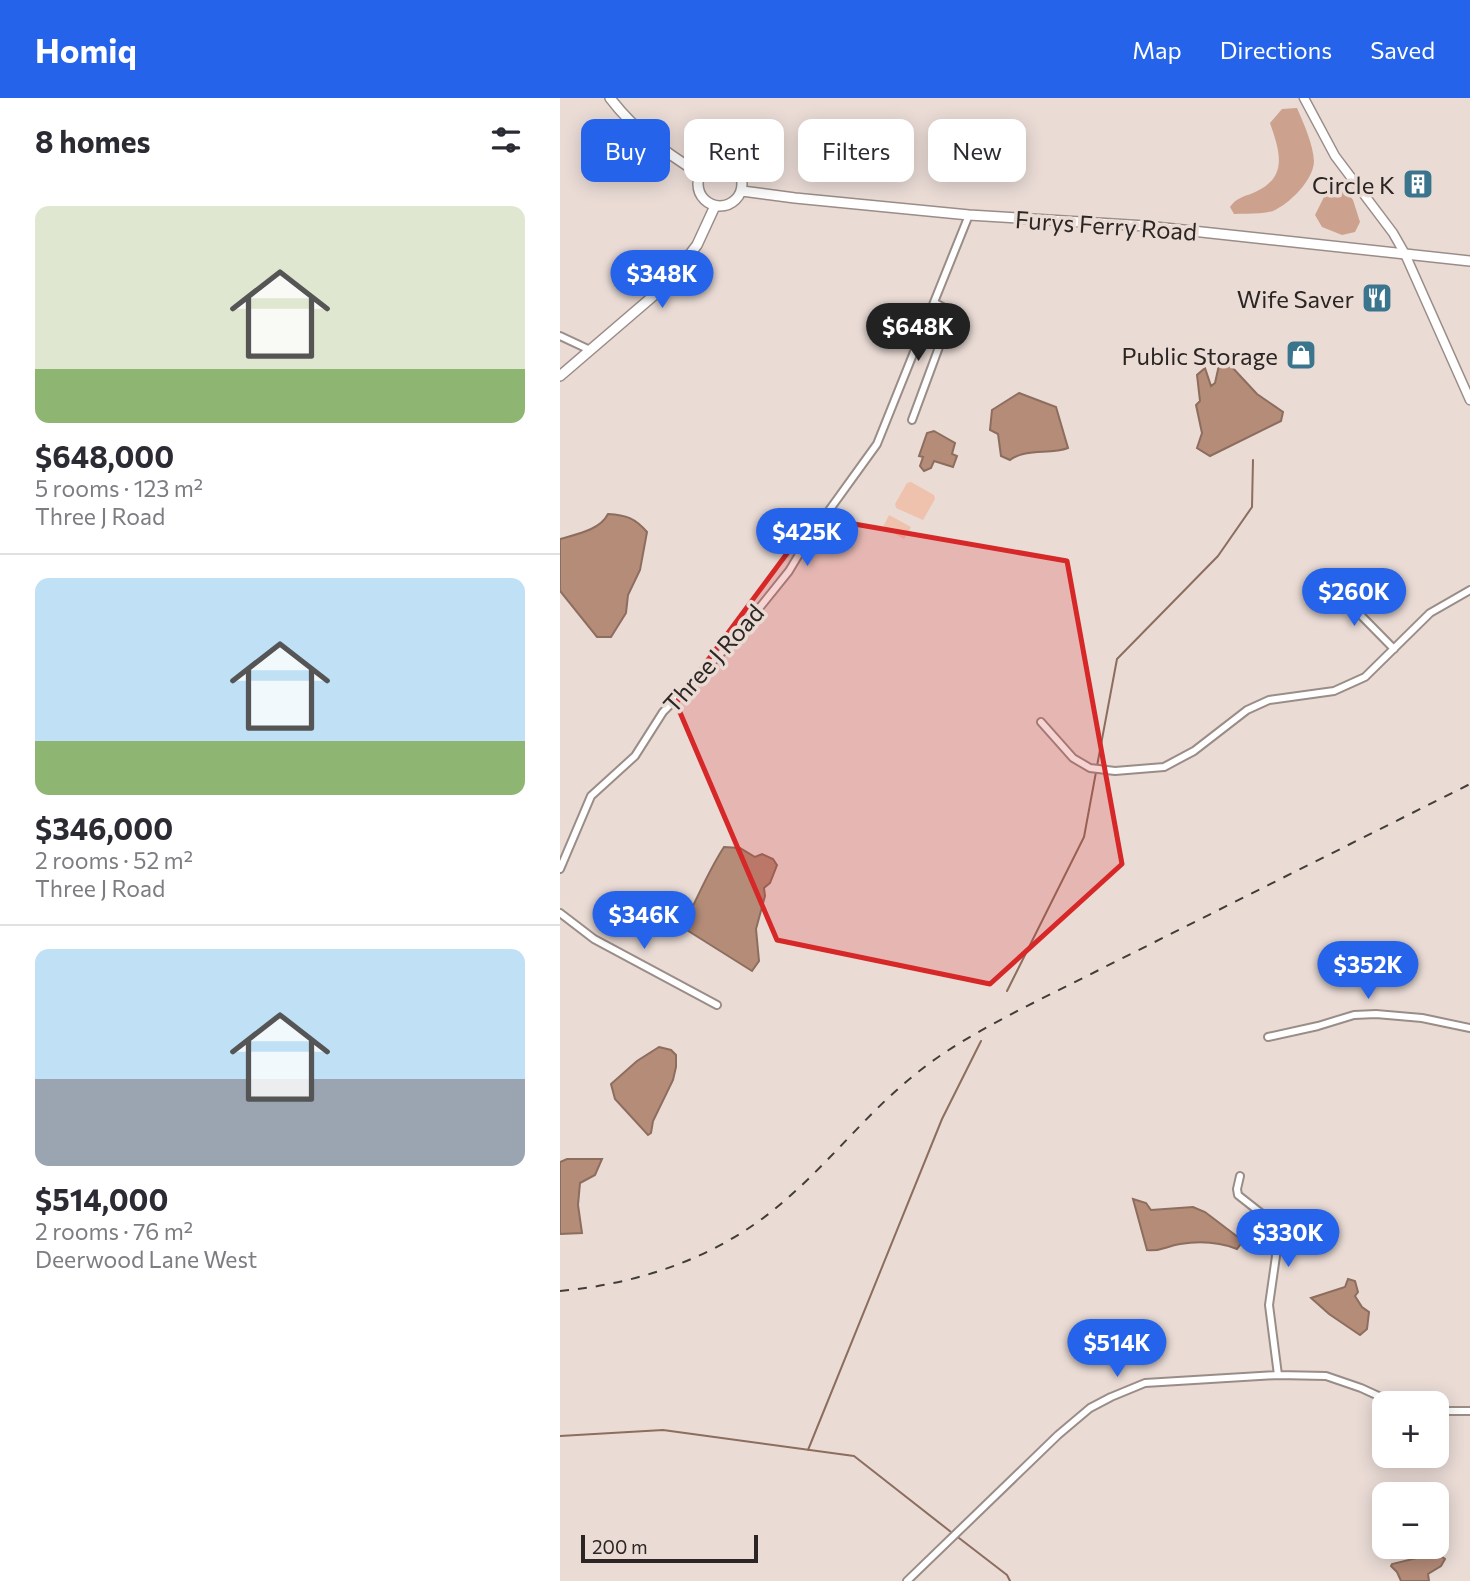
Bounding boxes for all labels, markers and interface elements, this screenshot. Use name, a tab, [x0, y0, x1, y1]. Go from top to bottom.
text: Homiq	[35, 29, 137, 70]
text: Map	[1132, 35, 1182, 64]
text: Directions	[1220, 35, 1332, 64]
text: Saved	[1370, 35, 1435, 64]
chip: Buy	[581, 119, 670, 182]
chip: Rent	[684, 119, 784, 182]
chip: Filters	[798, 119, 914, 182]
chip: New	[928, 119, 1026, 182]
icon: filters	[487, 121, 525, 159]
text: 8 homes	[35, 122, 151, 159]
building icon: Circle K	[1401, 167, 1435, 201]
place label: Circle K	[1312, 170, 1395, 199]
street label: Furys Ferry Road	[1014, 204, 1198, 246]
pin: $348K	[613, 250, 711, 310]
icon: home	[217, 251, 343, 377]
text: $348K	[626, 259, 698, 287]
restaurant icon: Wife Saver	[1360, 281, 1394, 315]
place label: Wife Saver	[1237, 284, 1354, 313]
pin: $648K	[869, 303, 967, 363]
text: $648K	[882, 312, 954, 340]
shop icon: Public Storage	[1284, 338, 1318, 372]
place label: Public Storage	[1121, 341, 1278, 370]
text: $648,000	[35, 437, 174, 474]
text: 5 rooms · 123 m²	[35, 474, 203, 502]
text: Three J Road	[35, 502, 165, 530]
pin: $425K	[758, 508, 856, 568]
text: $425K	[772, 517, 842, 545]
pin: $260K	[1305, 568, 1403, 628]
text: $260K	[1318, 577, 1390, 605]
street label: Three J Road	[657, 598, 769, 718]
icon: home	[217, 623, 343, 749]
text: $346,000	[35, 809, 173, 846]
text: 2 rooms · 52 m²	[35, 846, 193, 874]
text: Three J Road	[35, 874, 165, 902]
pin: $346K	[595, 892, 693, 951]
text: $346K	[609, 900, 679, 928]
pin: $352K	[1319, 942, 1417, 1001]
text: $352K	[1333, 950, 1403, 978]
icon: home	[217, 994, 343, 1120]
text: $514,000	[35, 1180, 168, 1217]
pin: $330K	[1239, 1210, 1337, 1269]
text: 2 rooms · 76 m²	[35, 1217, 193, 1245]
text: $330K	[1252, 1218, 1324, 1246]
text: Deerwood Lane West	[35, 1245, 257, 1273]
pin: $514K	[1068, 1320, 1166, 1379]
text: $514K	[1083, 1328, 1151, 1356]
map controls	[1372, 1391, 1449, 1559]
button: +	[1372, 1391, 1449, 1468]
button: −	[1372, 1482, 1449, 1559]
scale bar	[581, 1532, 758, 1564]
text: 200 m	[592, 1535, 648, 1558]

